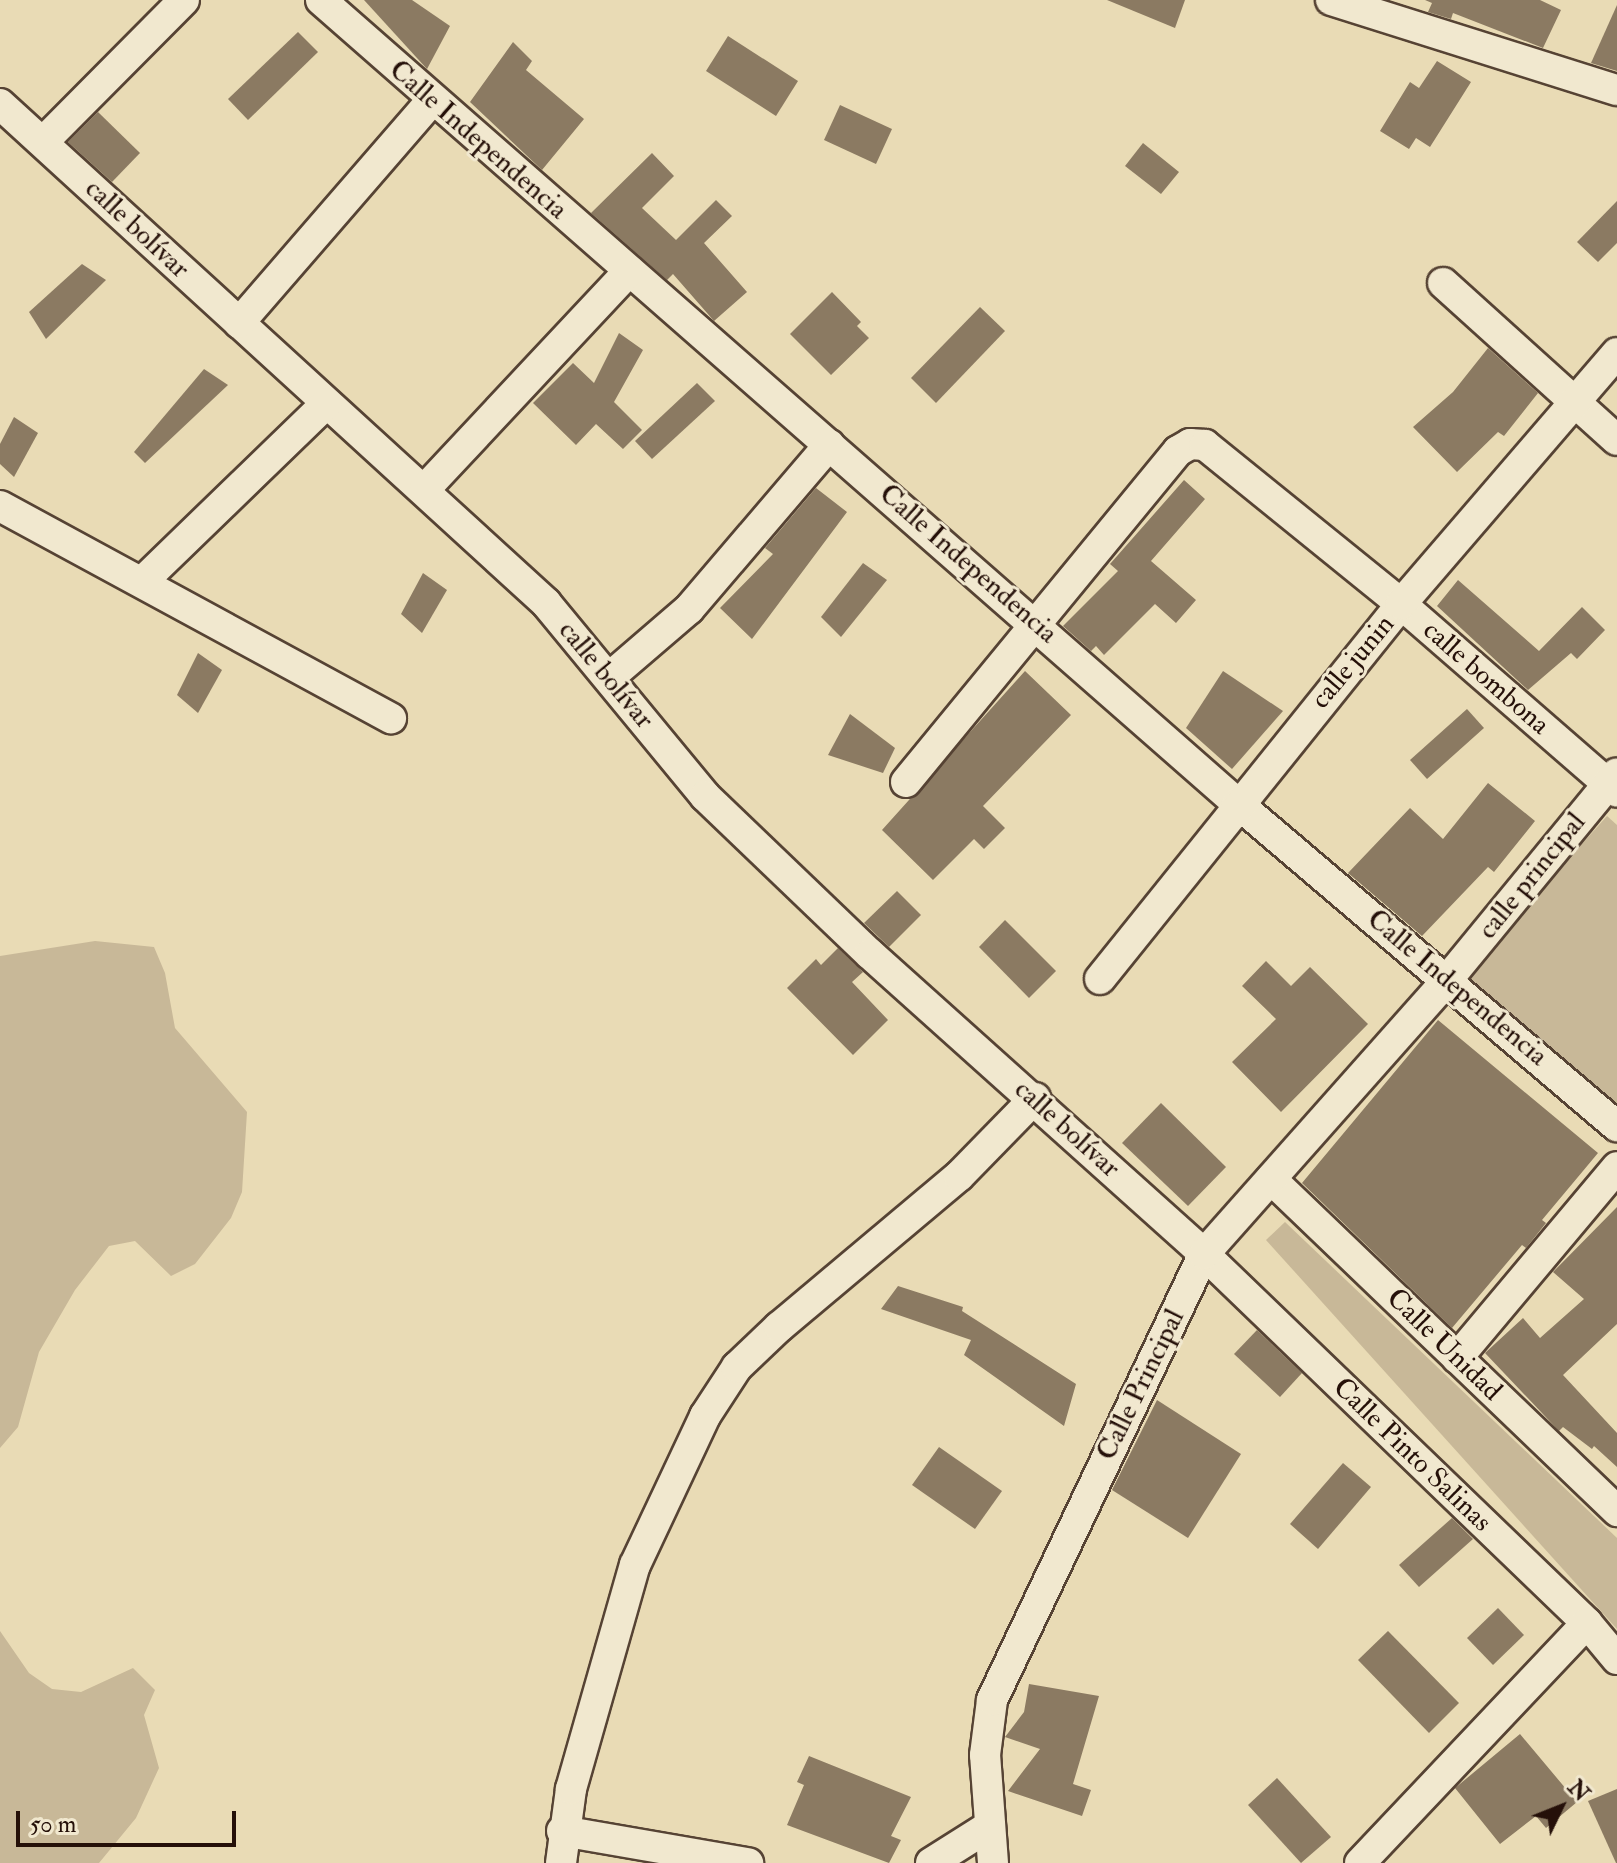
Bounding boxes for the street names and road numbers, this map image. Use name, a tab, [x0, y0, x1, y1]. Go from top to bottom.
street label: Calle Independencia	[382, 53, 574, 227]
street label: calle bolívar	[78, 172, 196, 286]
street label: Calle Independencia	[872, 477, 1064, 651]
street label: calle junin	[1304, 608, 1402, 716]
street label: calle bolívar	[551, 614, 661, 736]
street label: calle bombona	[1416, 614, 1556, 742]
street label: calle principal	[1471, 806, 1593, 946]
street label: Calle Independencia	[1360, 903, 1554, 1073]
street label: calle bolívar	[1007, 1073, 1127, 1185]
street label: Calle Unidad	[1379, 1282, 1509, 1408]
street label: Calle Principal	[1090, 1304, 1192, 1466]
street label: Calle Pinto Salinas	[1326, 1371, 1498, 1539]

